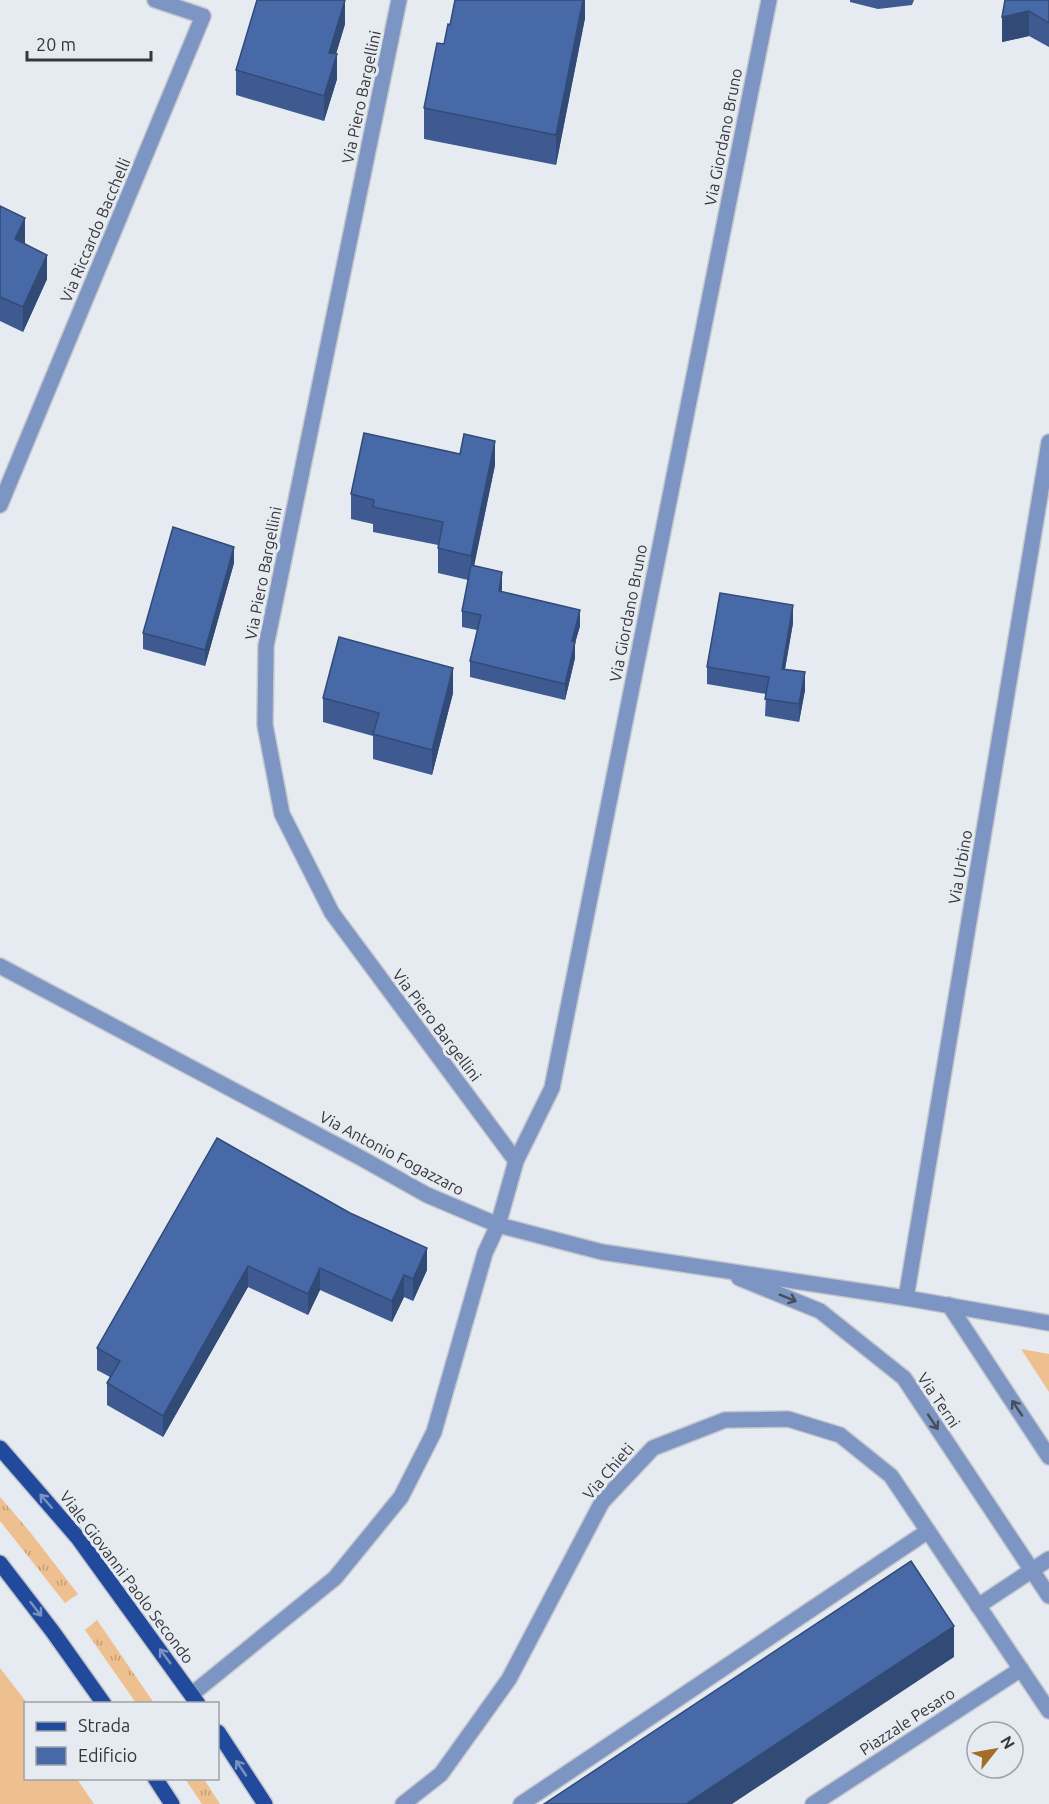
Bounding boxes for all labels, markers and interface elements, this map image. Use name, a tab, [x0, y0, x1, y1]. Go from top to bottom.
scale bar	[27, 24, 152, 62]
street label: Via Piero Bargellini	[338, 29, 384, 165]
text: 20 m	[36, 34, 76, 54]
street label: Via Giordano Bruno	[701, 67, 745, 207]
street label: Via Riccardo Bacchelli	[56, 155, 134, 305]
street label: Via Piero Bargellini	[241, 505, 285, 641]
street label: Via Giordano Bruno	[606, 543, 650, 683]
street label: Via Urbino	[945, 828, 975, 906]
street label: Via Piero Bargellini	[389, 965, 485, 1085]
street label: Via Antonio Fogazzaro	[317, 1107, 467, 1199]
one-way arrow	[778, 1293, 796, 1304]
street label: Via Terni	[914, 1369, 964, 1431]
one-way arrow	[1010, 1400, 1022, 1417]
one-way arrow	[927, 1413, 939, 1430]
street label: Via Chieti	[579, 1439, 637, 1503]
street label: Viale Giovanni Paolo Secondo	[56, 1487, 198, 1667]
one-way arrow	[39, 1494, 53, 1509]
one-way arrow	[29, 1601, 42, 1617]
one-way arrow	[158, 1648, 171, 1664]
street label: Piazzale Pesaro	[856, 1684, 958, 1758]
legend	[24, 1702, 219, 1780]
text: Strada	[78, 1715, 130, 1735]
north arrow	[965, 1720, 1025, 1780]
text: N	[997, 1733, 1019, 1752]
text: Edificio	[78, 1745, 137, 1765]
one-way arrow	[235, 1760, 247, 1777]

